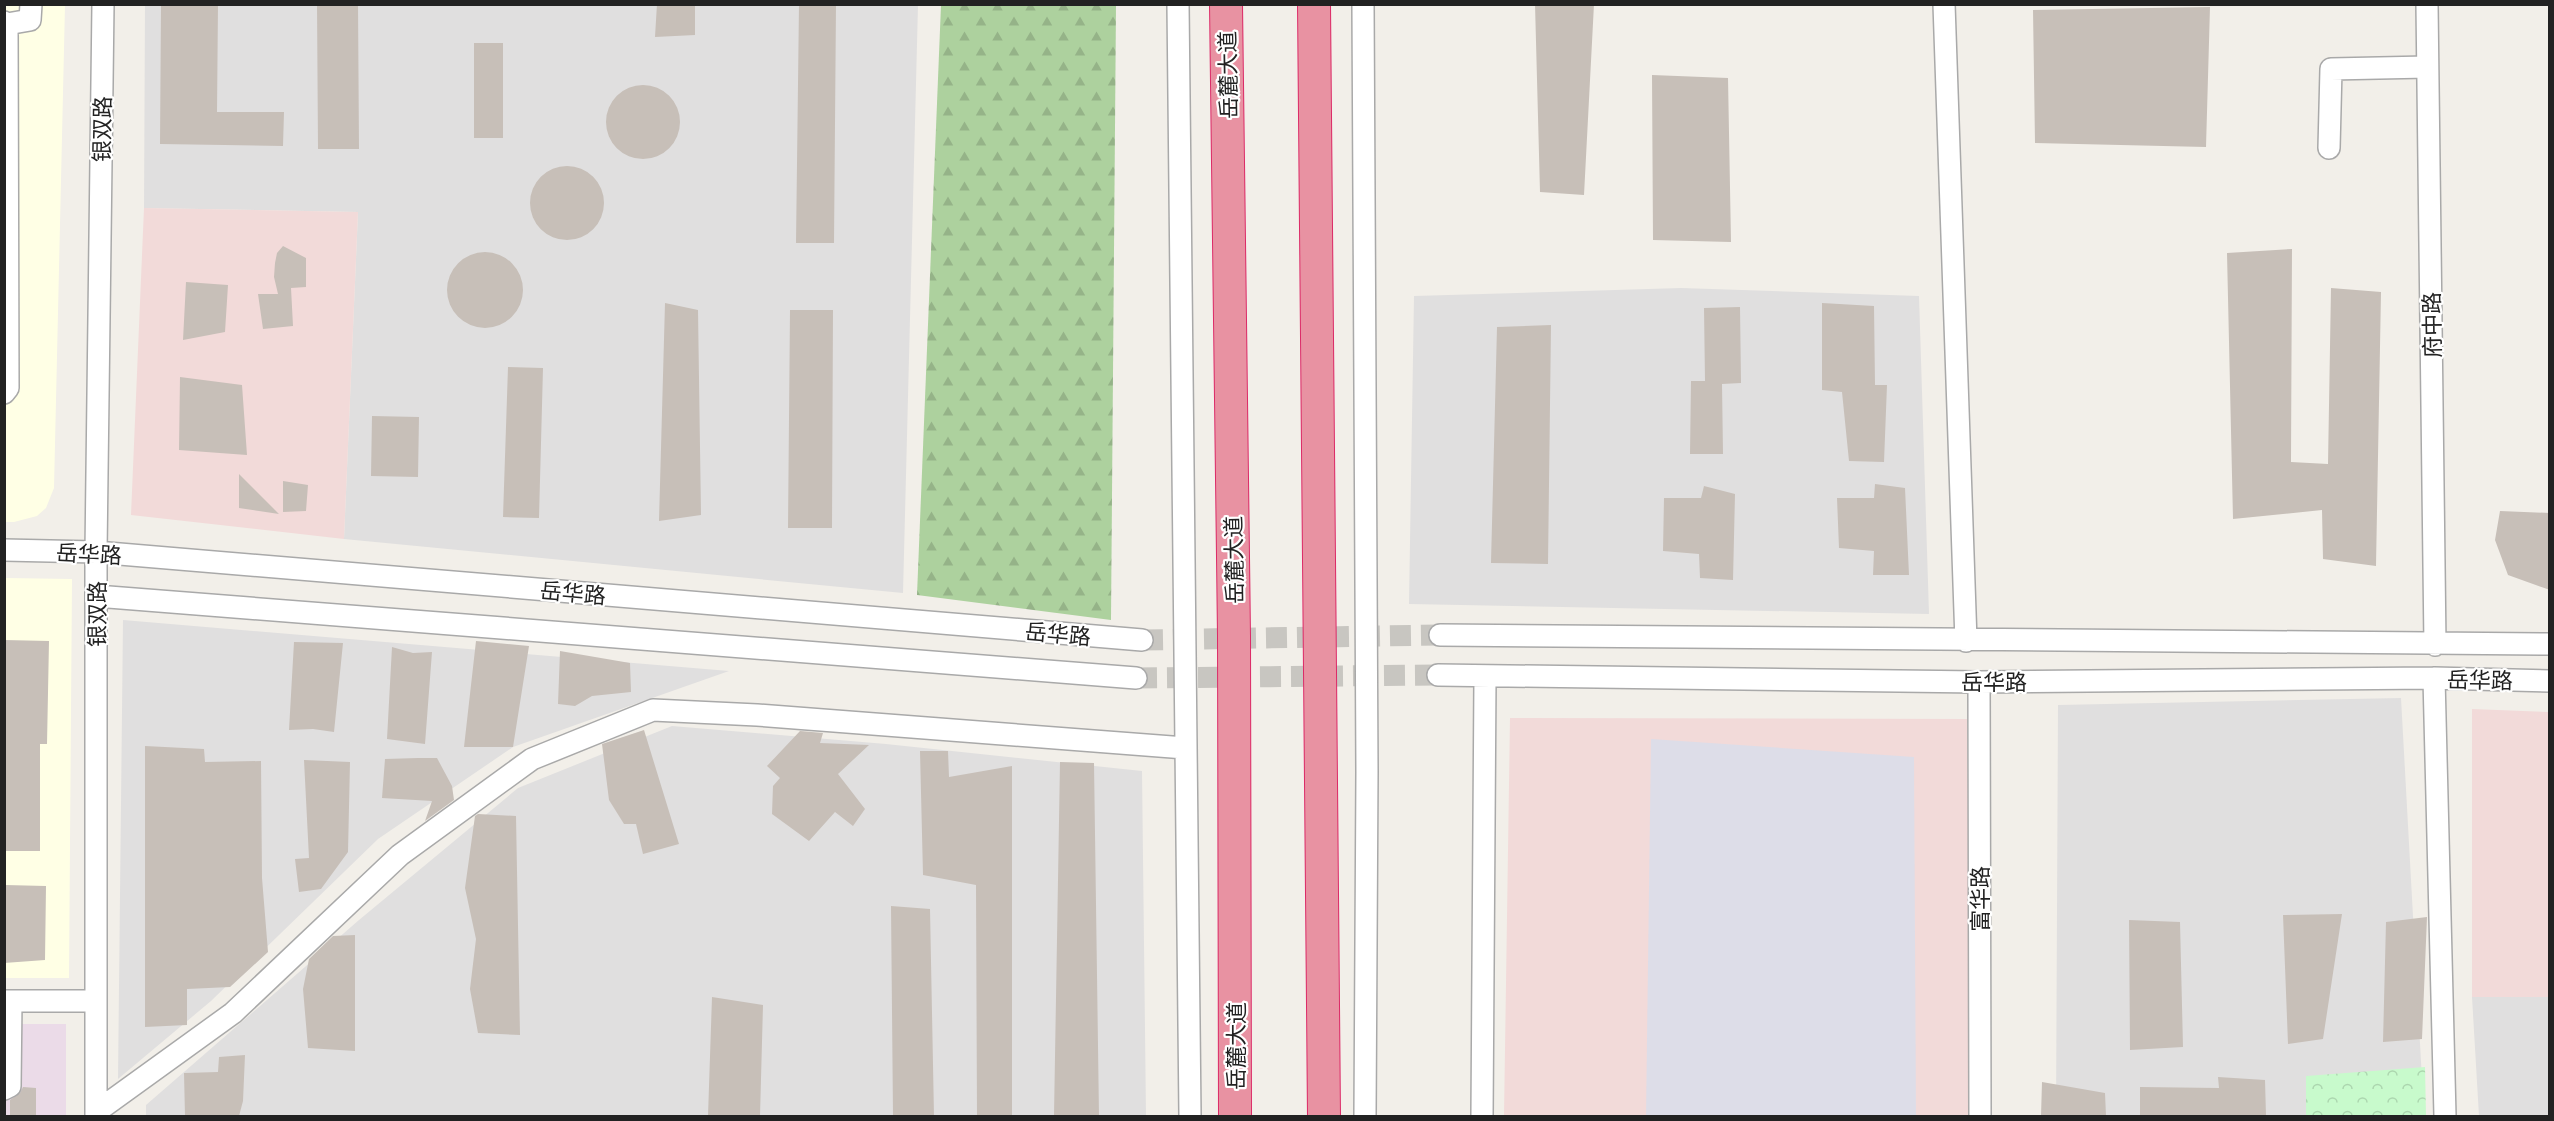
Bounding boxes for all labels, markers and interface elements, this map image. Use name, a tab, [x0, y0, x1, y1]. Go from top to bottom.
street label: 岳麓大道	[1213, 31, 1241, 119]
street label: 银双路	[87, 96, 115, 162]
street label: 府中路	[2417, 292, 2445, 358]
street label: 岳麓大道	[1219, 516, 1247, 604]
street label: 岳华路	[55, 538, 123, 568]
street label: 岳华路	[539, 576, 607, 608]
street label: 银双路	[83, 581, 109, 647]
street label: 岳华路	[1024, 617, 1092, 649]
street label: 岳华路	[2447, 665, 2513, 693]
street label: 岳华路	[1961, 668, 2027, 694]
street label: 富华路	[1966, 866, 1992, 932]
street label: 岳麓大道	[1222, 1002, 1248, 1090]

